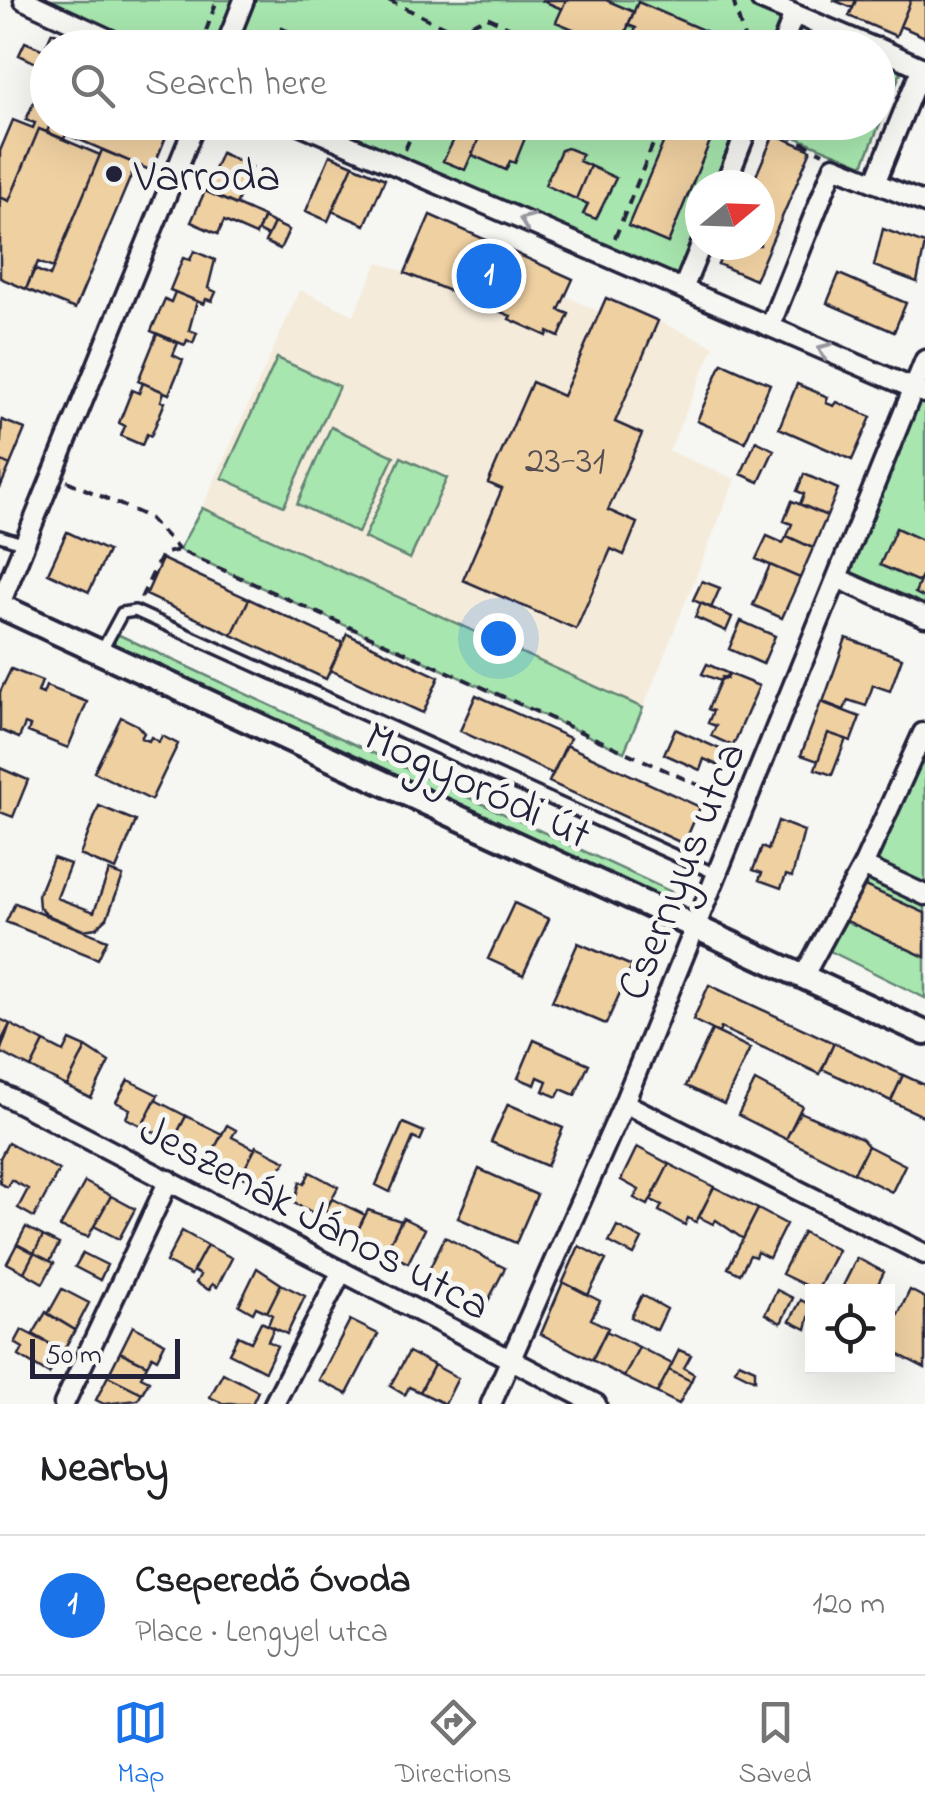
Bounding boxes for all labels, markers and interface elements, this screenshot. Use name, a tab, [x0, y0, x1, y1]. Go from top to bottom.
search box	[30, 30, 895, 140]
text: Search here	[145, 57, 327, 113]
icon: search	[65, 58, 120, 113]
place label: Varroda	[133, 146, 280, 212]
marker: Varroda	[103, 163, 125, 185]
north arrow	[685, 170, 775, 260]
one-way arrow	[518, 213, 535, 233]
pin: 1	[456, 238, 522, 314]
one-way arrow	[816, 342, 834, 362]
house number: 23-31	[525, 433, 605, 492]
your location	[473, 613, 524, 664]
street label: Mogyoródi út	[352, 706, 601, 870]
street label: Csernyus utca	[602, 733, 765, 1011]
street label: Jeszenák János utca	[126, 1099, 501, 1340]
map controls	[805, 1284, 895, 1374]
button: locate	[805, 1284, 895, 1374]
scale bar	[30, 1334, 180, 1378]
text: 50 m	[45, 1336, 102, 1377]
text: Nearby	[40, 1439, 168, 1500]
text: Cseperedő Óvoda	[135, 1554, 411, 1610]
text: 1	[67, 1582, 78, 1629]
text: 120 m	[812, 1582, 885, 1629]
text: Place · Lengyel utca	[135, 1610, 388, 1657]
tab: Map	[113, 1695, 168, 1796]
tab: Directions	[395, 1695, 512, 1796]
tab: Saved	[739, 1695, 812, 1796]

